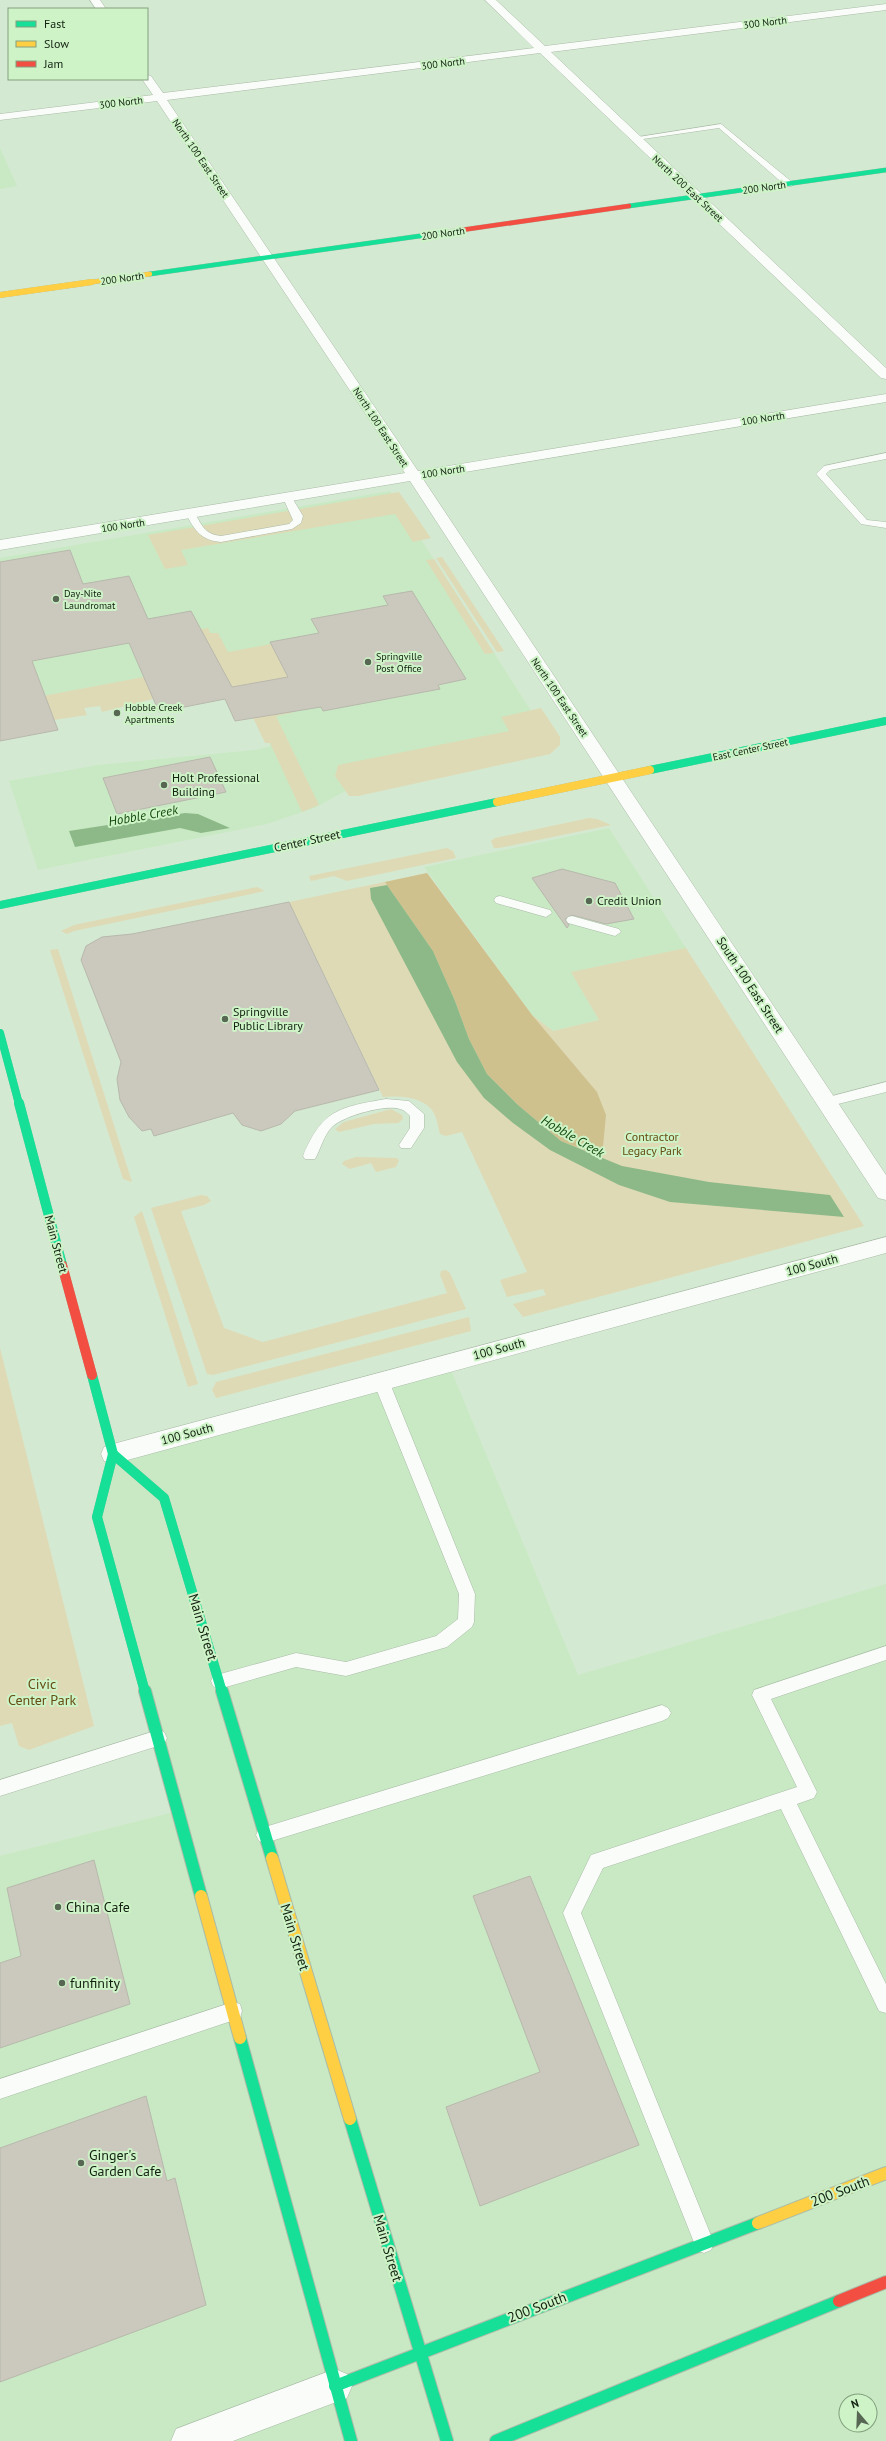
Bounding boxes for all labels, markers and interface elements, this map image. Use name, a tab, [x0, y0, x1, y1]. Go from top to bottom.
legend	[8, 8, 148, 80]
street label: 300 North	[743, 13, 788, 32]
text: Fast	[44, 16, 65, 31]
text: Slow	[44, 36, 69, 51]
street label: 300 North	[421, 54, 466, 73]
text: Jam	[43, 56, 63, 71]
street label: 300 North	[99, 93, 144, 112]
street label: North 100 East Street	[169, 116, 232, 201]
street label: North 200 East Street	[649, 152, 726, 225]
street label: 200 North	[742, 178, 787, 197]
street label: 200 North	[421, 224, 466, 243]
street label: 200 North	[100, 269, 145, 288]
street label: North 100 East Street	[350, 385, 412, 470]
street label: 100 North	[740, 409, 786, 428]
street label: 100 North	[420, 462, 466, 481]
street label: 100 North	[100, 516, 146, 535]
place label: Day-Nite Laundromat	[64, 587, 116, 612]
marker: Day-Nite Laundromat	[51, 594, 61, 604]
place label: Springville Post Office	[376, 650, 422, 675]
street label: North 100 East Street	[528, 655, 591, 740]
marker: Springville Post Office	[363, 657, 373, 667]
place label: Hobble Creek Apartments	[125, 701, 183, 726]
marker: Hobble Creek Apartments	[112, 708, 122, 718]
street label: East Center Street	[711, 735, 789, 764]
place label: Holt Professional Building	[172, 770, 260, 799]
marker: Holt Professional Building	[159, 780, 169, 790]
water label: Hobble Creek	[107, 801, 180, 830]
street label: Center Street	[273, 826, 341, 855]
place label: Credit Union	[597, 893, 661, 908]
marker: Credit Union	[584, 896, 594, 906]
street label: South 100 East Street	[714, 934, 787, 1035]
place label: Springville Public Library	[233, 1004, 303, 1033]
marker: Springville Public Library	[220, 1014, 230, 1024]
water label: Hobble Creek	[538, 1112, 608, 1162]
park label: Contractor Legacy Park	[622, 1129, 682, 1158]
street label: Main Street	[42, 1213, 71, 1274]
street label: 100 South	[784, 1250, 839, 1279]
street label: 100 South	[471, 1334, 526, 1363]
street label: 100 South	[159, 1419, 214, 1448]
street label: Main Street	[184, 1591, 222, 1663]
park label: Civic Center Park	[8, 1675, 76, 1709]
place label: China Cafe	[66, 1898, 130, 1916]
street label: Main Street	[276, 1901, 314, 1973]
marker: China Cafe	[53, 1902, 63, 1912]
place label: funfinity	[70, 1974, 120, 1992]
marker: funfinity	[57, 1978, 67, 1988]
place label: Ginger's Garden Cafe	[89, 2146, 161, 2180]
marker: Ginger's Garden Cafe	[76, 2158, 86, 2168]
street label: 200 South	[808, 2172, 872, 2210]
street label: Main Street	[369, 2212, 407, 2284]
street label: 200 South	[505, 2288, 569, 2326]
north arrow	[838, 2393, 878, 2433]
text: N	[849, 2396, 860, 2411]

